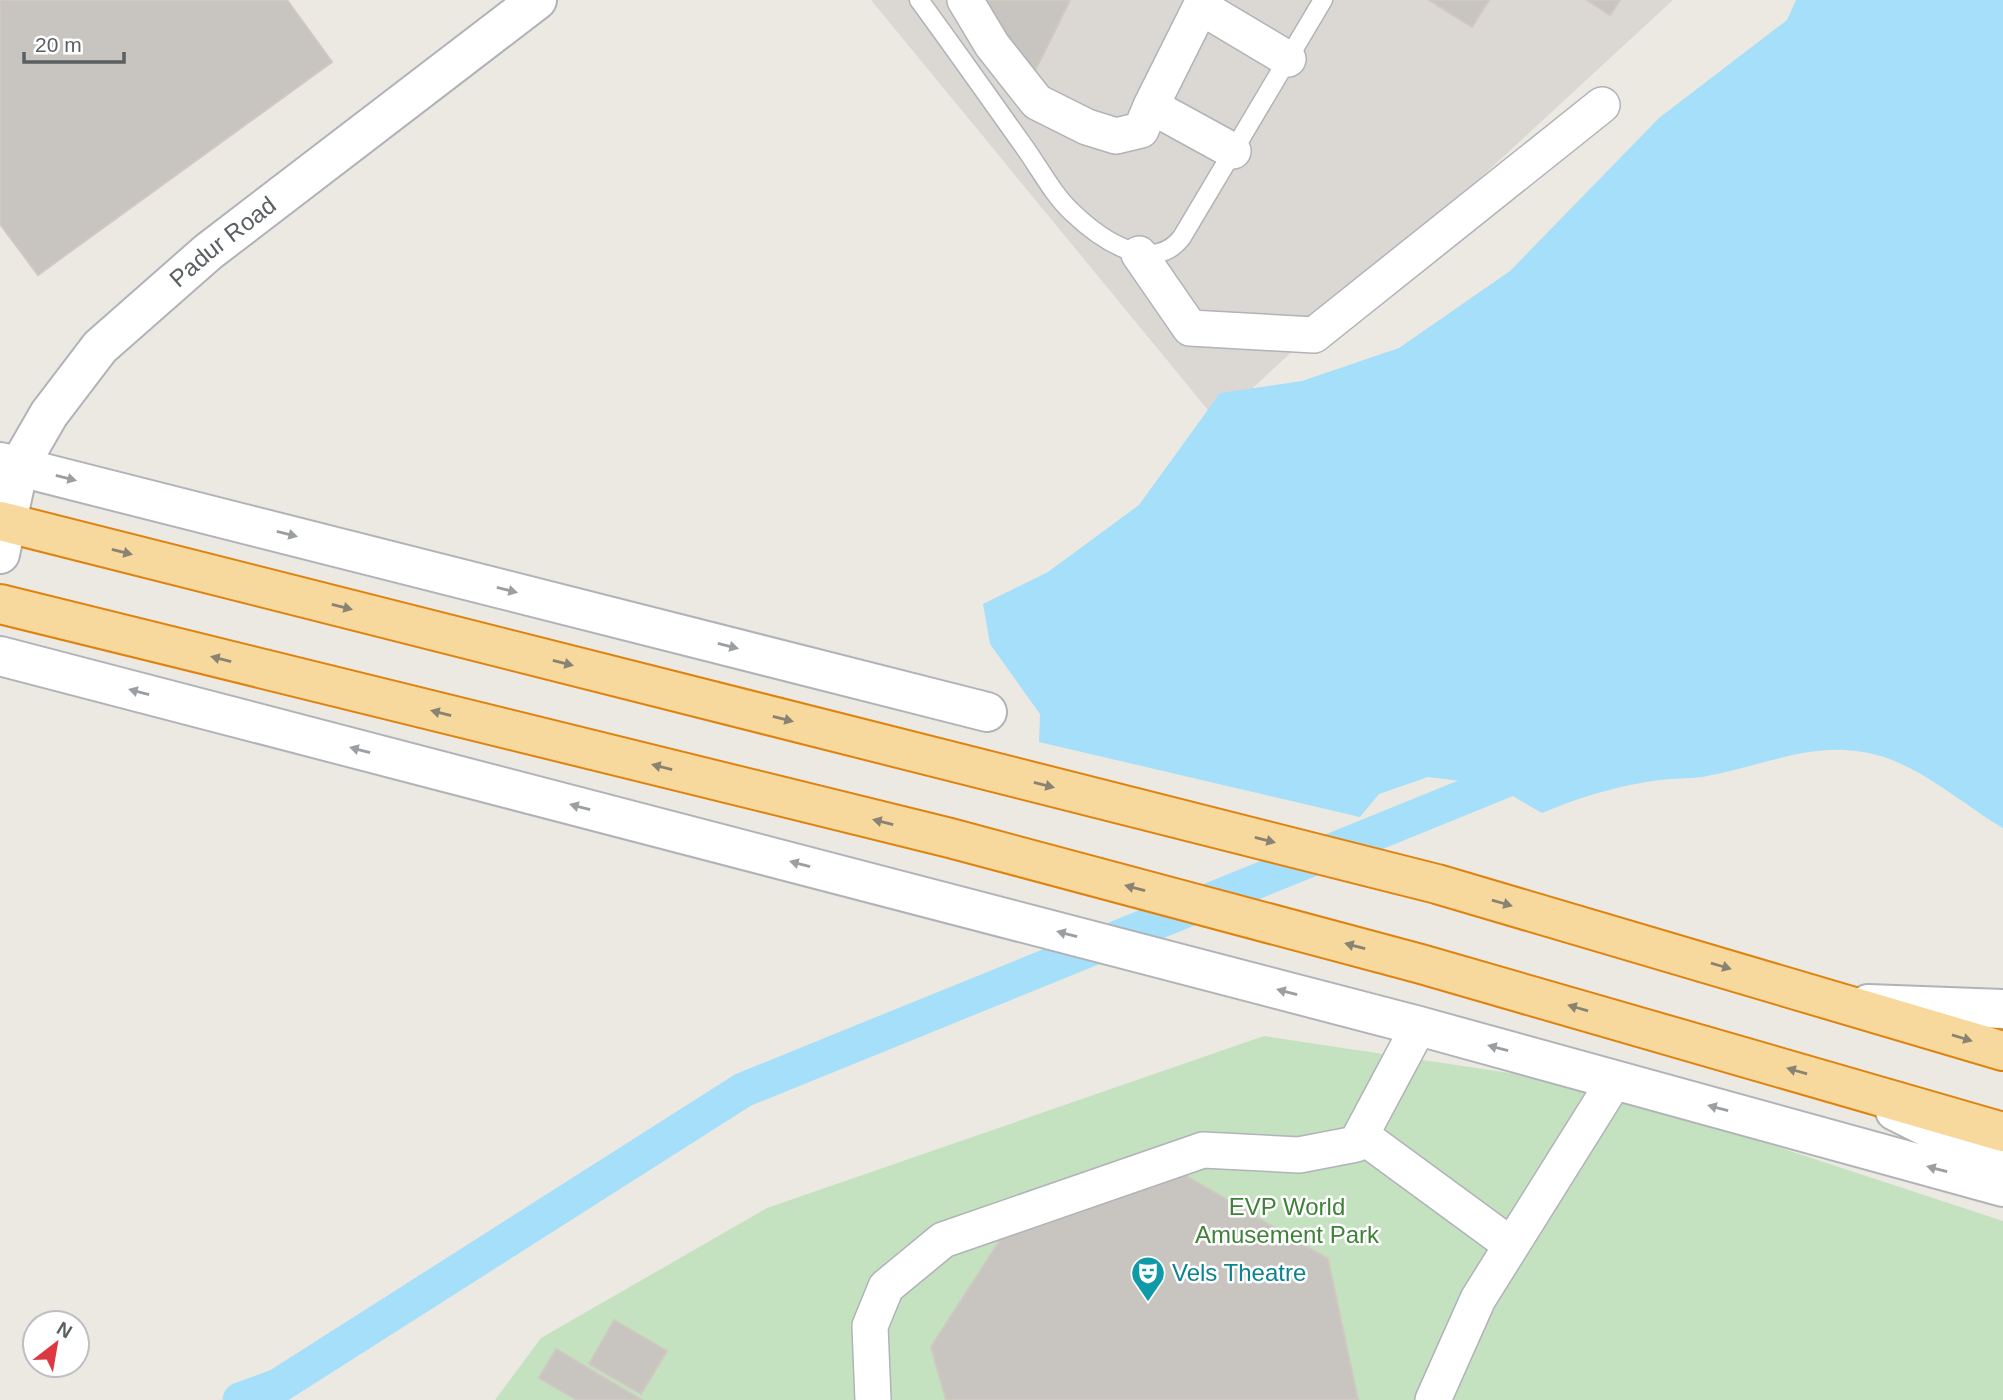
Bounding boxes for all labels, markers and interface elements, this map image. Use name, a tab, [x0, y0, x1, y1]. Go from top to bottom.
scale bar	[24, 21, 124, 65]
text: 20 m	[35, 33, 82, 56]
street label: Padur Road	[164, 191, 281, 292]
one-way arrow	[55, 473, 77, 484]
one-way arrow	[276, 529, 298, 540]
one-way arrow	[111, 547, 133, 558]
one-way arrow	[496, 585, 518, 596]
one-way arrow	[331, 602, 353, 613]
one-way arrow	[717, 641, 739, 652]
one-way arrow	[209, 653, 231, 664]
one-way arrow	[552, 658, 574, 669]
one-way arrow	[129, 687, 150, 697]
one-way arrow	[430, 707, 452, 718]
one-way arrow	[772, 714, 794, 725]
one-way arrow	[348, 744, 370, 755]
one-way arrow	[651, 761, 673, 772]
one-way arrow	[1034, 780, 1056, 791]
one-way arrow	[569, 801, 591, 812]
one-way arrow	[872, 816, 894, 827]
one-way arrow	[1254, 835, 1276, 846]
one-way arrow	[789, 858, 811, 869]
one-way arrow	[1125, 882, 1146, 892]
one-way arrow	[1492, 898, 1513, 908]
one-way arrow	[1056, 928, 1078, 939]
one-way arrow	[1344, 940, 1366, 951]
one-way arrow	[1710, 962, 1731, 972]
one-way arrow	[1276, 986, 1297, 996]
one-way arrow	[1567, 1003, 1588, 1013]
one-way arrow	[1952, 1034, 1973, 1044]
one-way arrow	[1487, 1042, 1509, 1053]
one-way arrow	[1785, 1065, 1807, 1076]
one-way arrow	[1707, 1103, 1728, 1113]
one-way arrow	[1926, 1163, 1948, 1174]
park label: EVP World Amusement Park	[1195, 1193, 1380, 1248]
theatre icon: Vels Theatre	[1129, 1254, 1167, 1303]
place label: Vels Theatre	[1172, 1259, 1306, 1286]
north arrow	[21, 1309, 91, 1379]
text: N	[53, 1317, 76, 1342]

